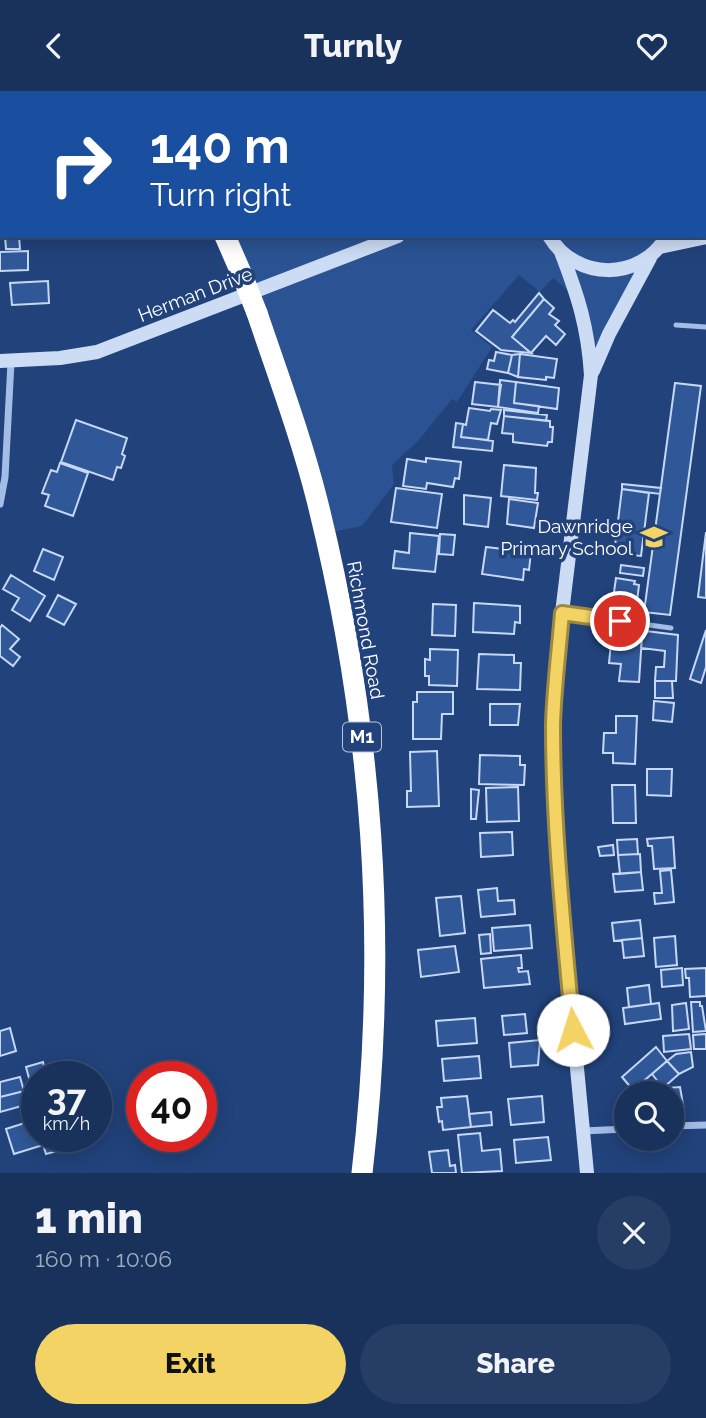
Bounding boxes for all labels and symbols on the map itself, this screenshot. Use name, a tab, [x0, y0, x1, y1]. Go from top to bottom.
street label: Herman Drive	[135, 262, 255, 326]
place label: Dawnridge Primary School	[500, 515, 634, 559]
school or university icon: Dawnridge Primary School	[639, 522, 669, 552]
street label: Richmond Road	[343, 559, 389, 701]
pin	[590, 591, 650, 651]
road number: M1	[343, 723, 381, 751]
position arrow	[536, 993, 610, 1067]
speed limit sign: 40	[126, 1061, 217, 1152]

